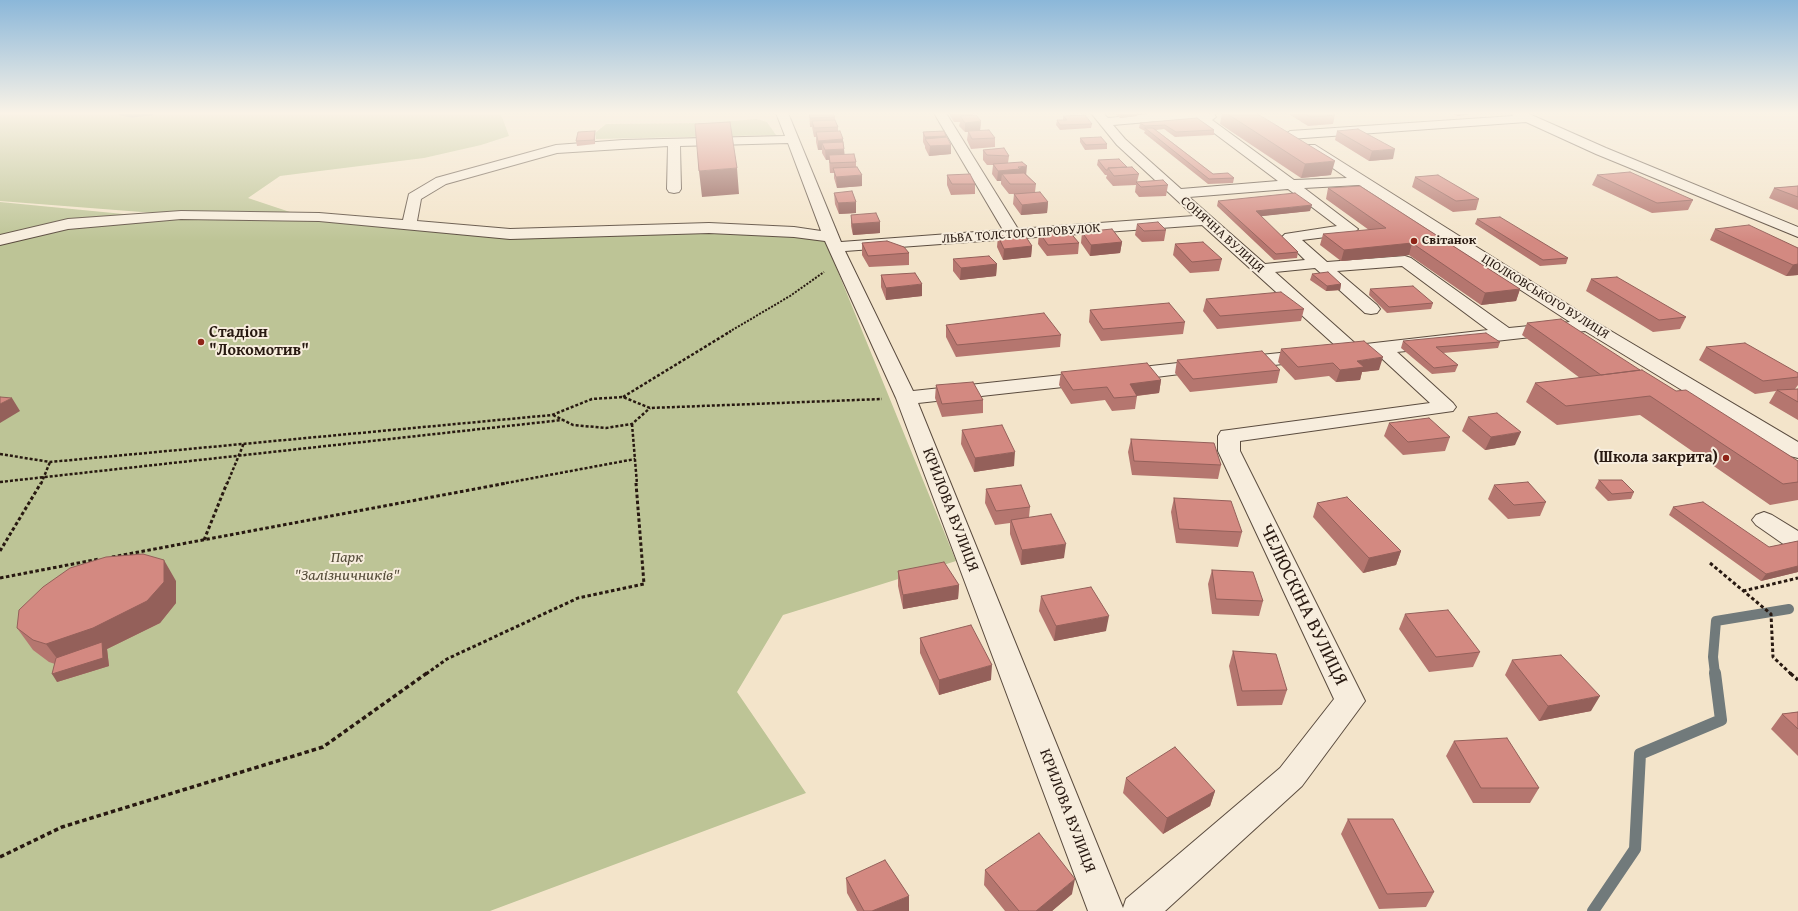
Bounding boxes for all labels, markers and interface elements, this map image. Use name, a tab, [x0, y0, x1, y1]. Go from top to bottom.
street label: СОНЯЧНА ВУЛИЦЯ	[1177, 193, 1267, 277]
street label: ЛЬВА ТОЛСТОГО ПРОВУЛОК	[941, 221, 1101, 247]
place label: Світанок	[1422, 233, 1476, 249]
marker: Світанок	[1409, 236, 1419, 246]
street label: ЦІОЛКОВСЬКОГО ВУЛИЦЯ	[1478, 251, 1612, 343]
place label: Стадіон "Локомотив"	[209, 323, 309, 361]
marker: Стадіон "Локомотив"	[196, 337, 206, 347]
street label: КРИЛОВА ВУЛИЦЯ	[918, 445, 982, 575]
place label: (Школа закрита)	[1594, 448, 1718, 468]
marker: (Школа закрита)	[1721, 453, 1731, 463]
street label: ЧЕЛЮСКІНА ВУЛИЦЯ	[1254, 521, 1352, 689]
park label: Парк "Залізничників"	[294, 548, 400, 586]
street label: КРИЛОВА ВУЛИЦЯ	[1035, 746, 1099, 876]

